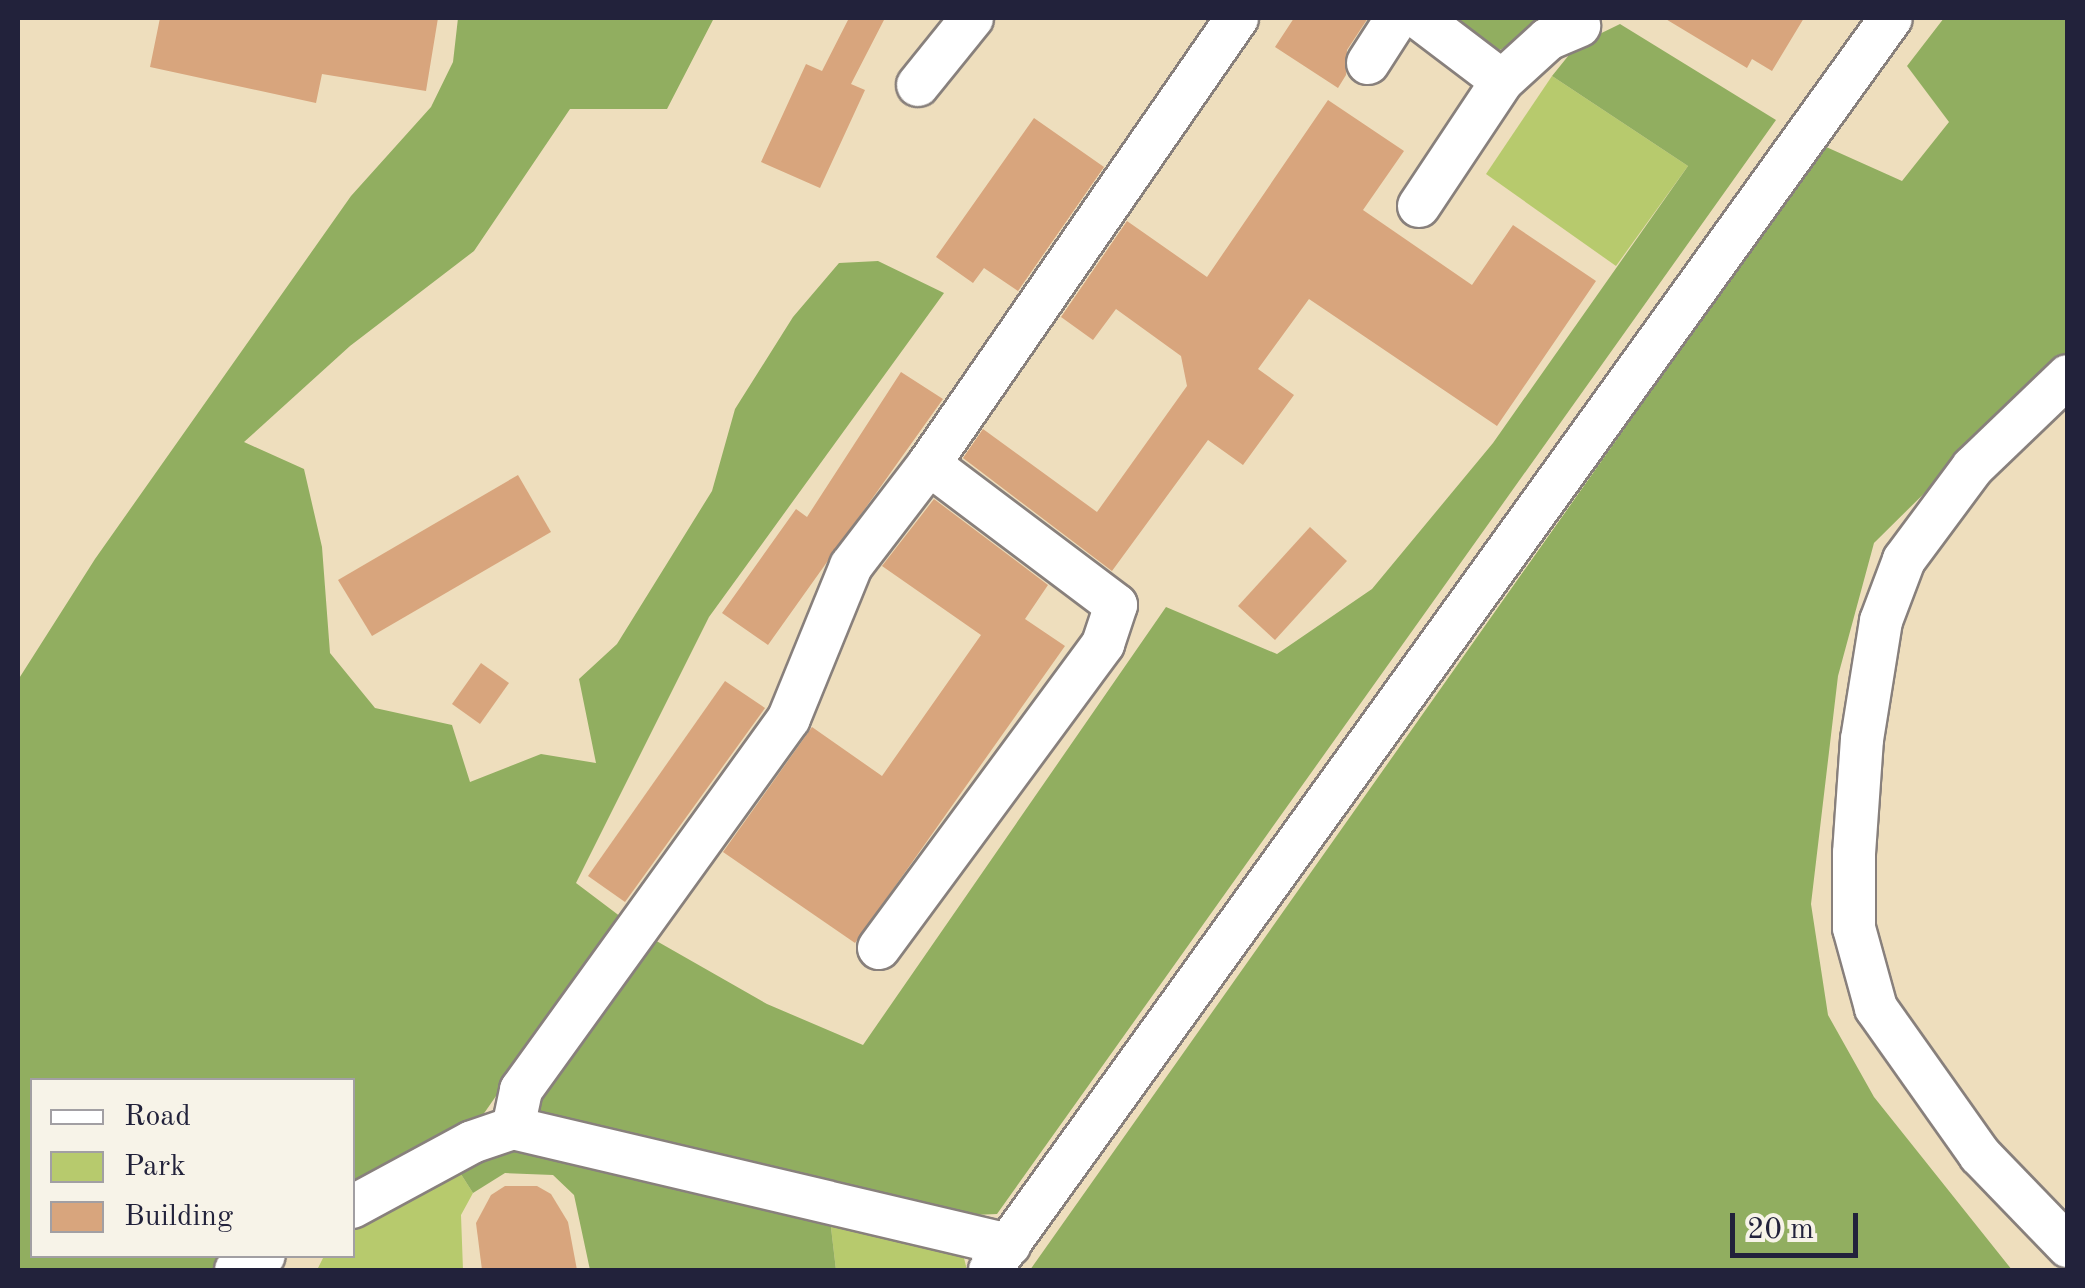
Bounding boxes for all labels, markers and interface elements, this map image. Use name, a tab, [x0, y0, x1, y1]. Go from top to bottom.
legend	[30, 1078, 355, 1258]
text: Road	[124, 1102, 191, 1132]
text: Park	[124, 1152, 186, 1182]
scale bar	[1735, 1193, 1862, 1255]
text: Building	[124, 1202, 233, 1232]
text: 20 m	[1747, 1215, 1814, 1245]

